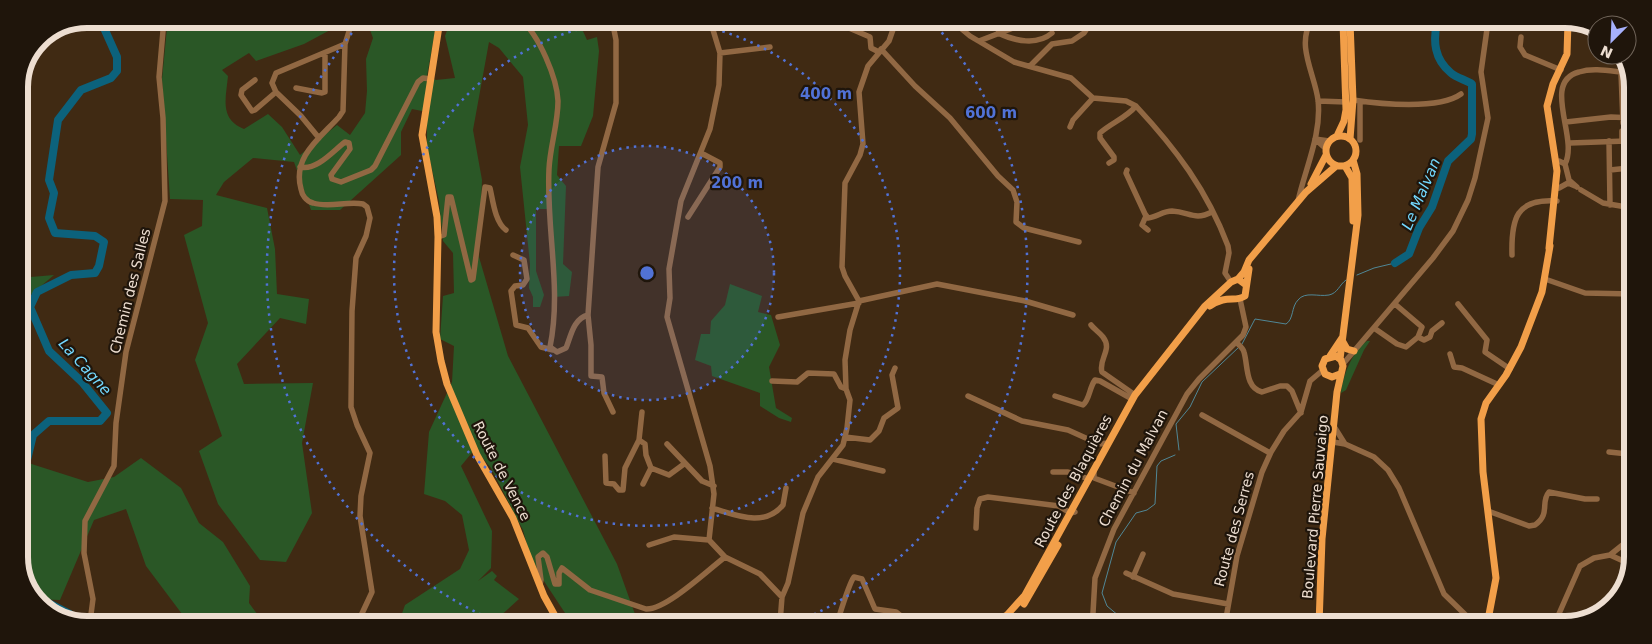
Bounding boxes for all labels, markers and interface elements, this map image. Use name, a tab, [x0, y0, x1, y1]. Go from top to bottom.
north arrow	[1587, 15, 1637, 65]
text: N	[1598, 42, 1615, 62]
text: 400 m	[800, 85, 852, 103]
text: 600 m	[965, 104, 1017, 122]
water label: Le Malvan	[1398, 155, 1444, 233]
text: 200 m	[711, 174, 763, 192]
street label: Chemin des Salles	[107, 227, 153, 355]
centre of rings	[638, 264, 656, 282]
water label: La Cagne	[55, 335, 115, 399]
street label: Chemin du Malvan	[1095, 407, 1171, 529]
street label: Route des Blaquières	[1031, 412, 1115, 550]
street label: Boulevard Pierre Sauvaigo	[1299, 414, 1331, 600]
street label: Route de Vence	[470, 419, 534, 523]
street label: Route des Serres	[1211, 470, 1257, 588]

